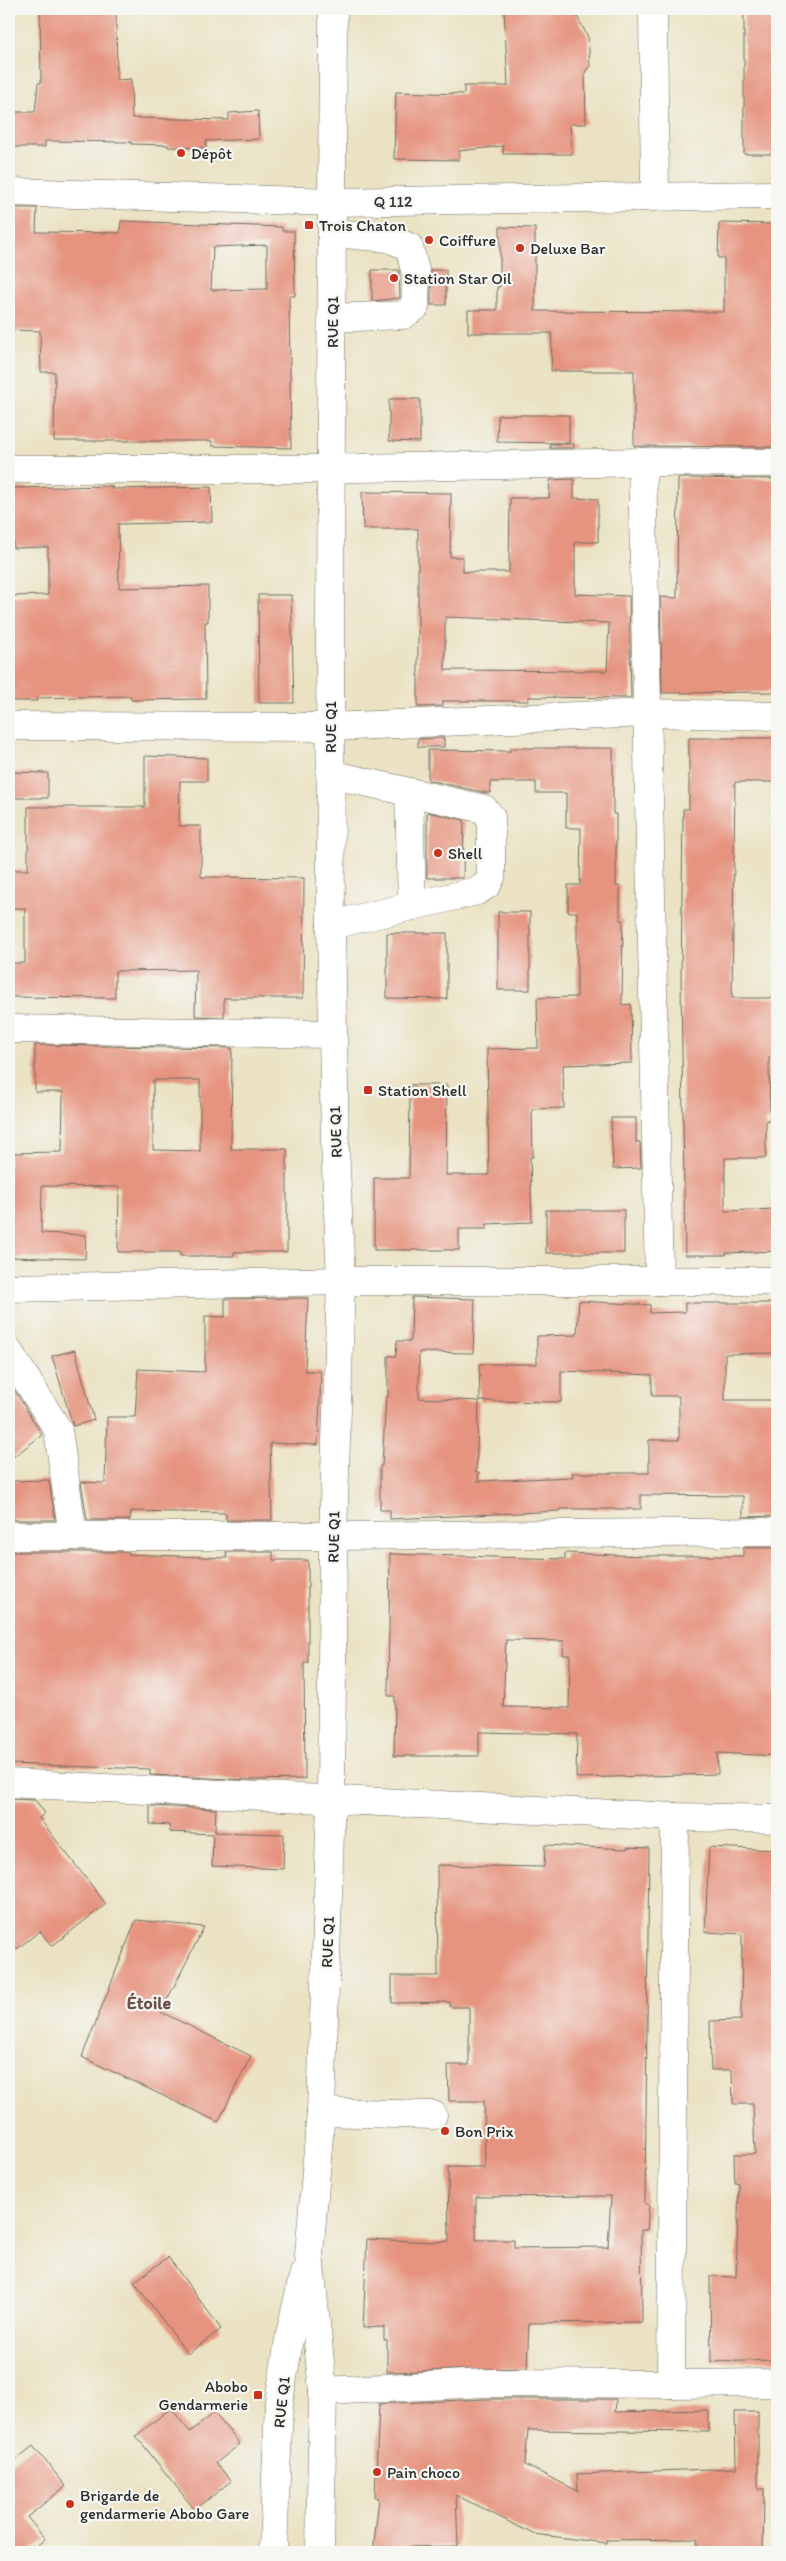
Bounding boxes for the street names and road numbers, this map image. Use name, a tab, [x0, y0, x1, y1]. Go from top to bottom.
street label: Q 112	[374, 192, 413, 211]
street label: RUE Q1	[323, 296, 342, 348]
street label: RUE Q1	[321, 701, 340, 753]
street label: RUE Q1	[325, 1105, 346, 1158]
street label: RUE Q1	[324, 1510, 343, 1563]
street label: RUE Q1	[317, 1915, 338, 1968]
street label: RUE Q1	[269, 2375, 294, 2429]

